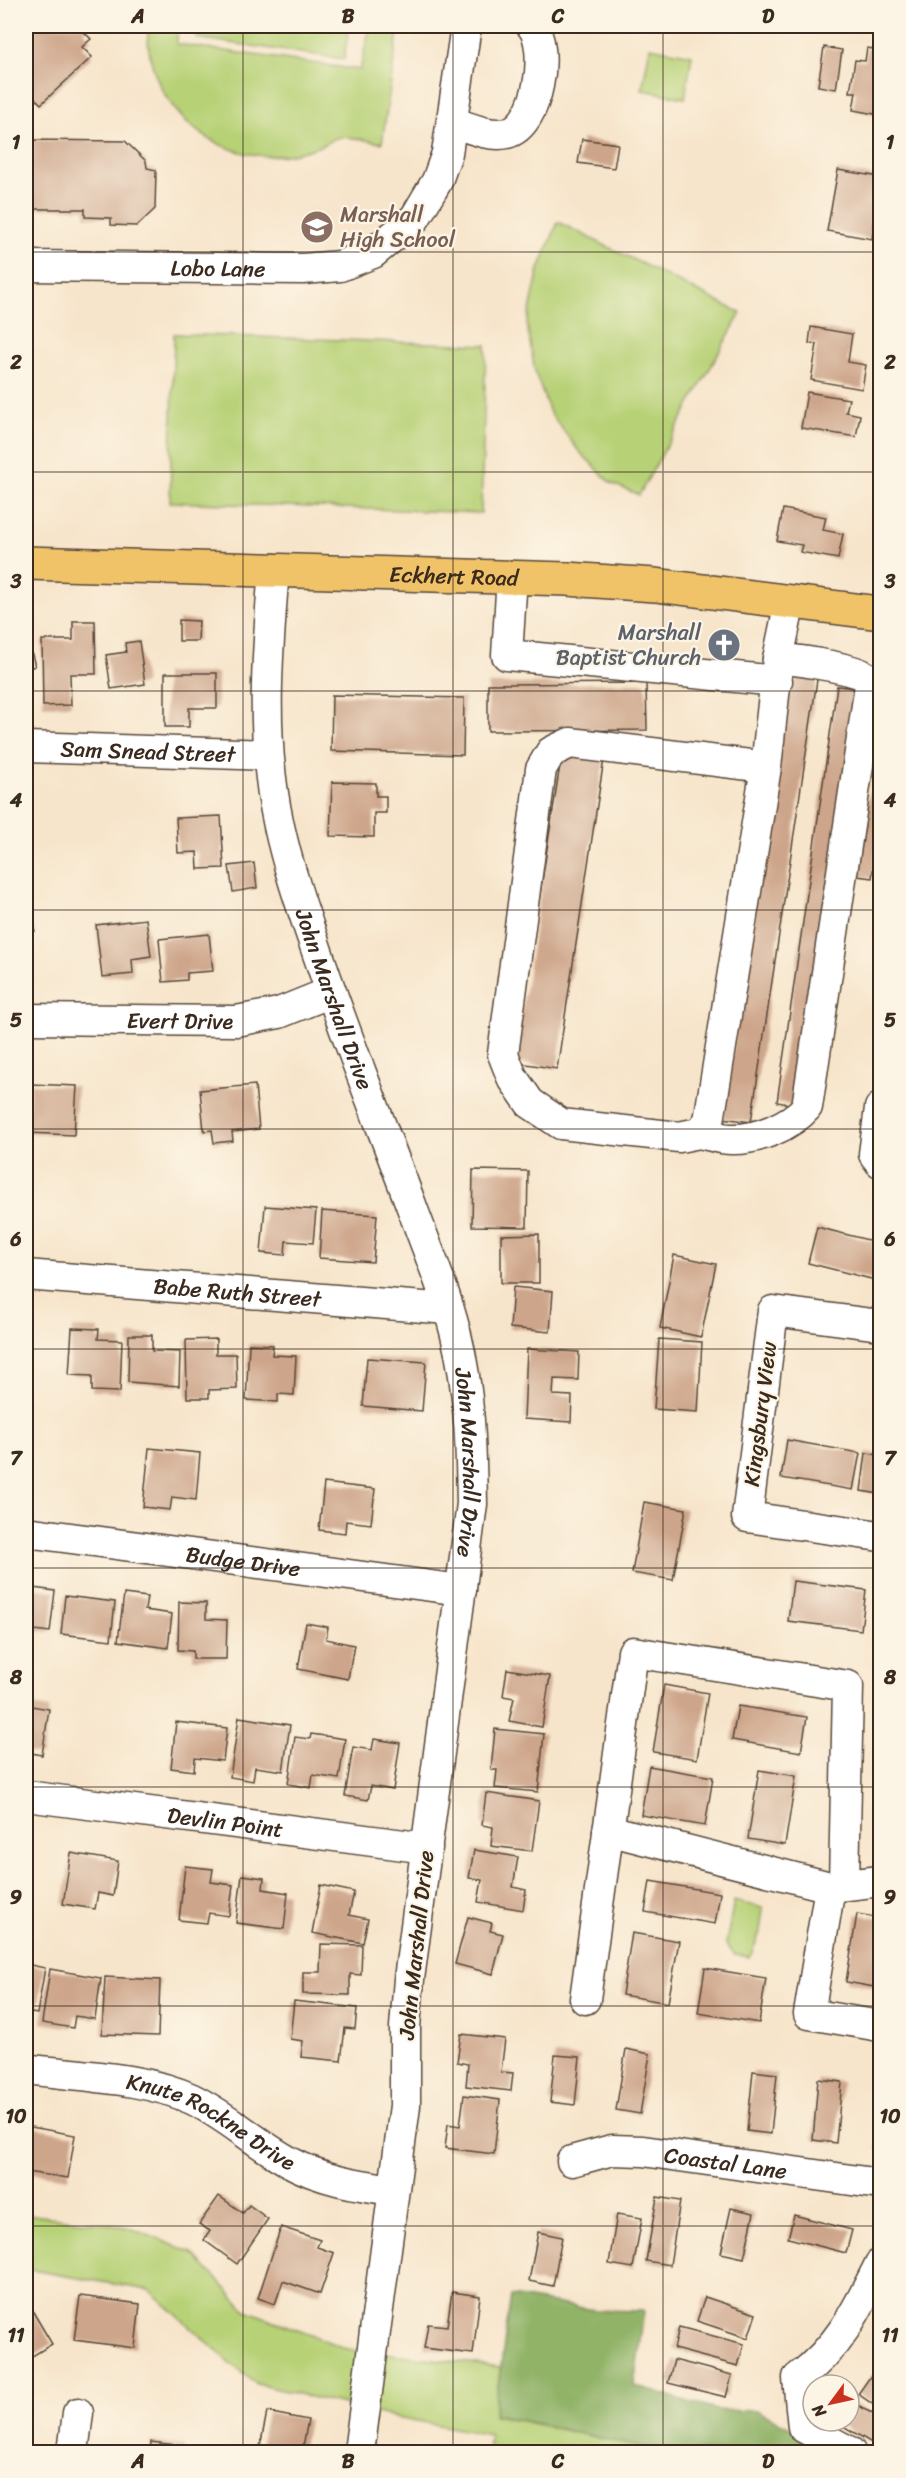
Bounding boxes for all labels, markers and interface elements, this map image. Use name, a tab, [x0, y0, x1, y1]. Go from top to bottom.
text: A	[130, 0, 145, 34]
text: B	[342, 0, 355, 34]
text: C	[551, 0, 565, 34]
text: D	[762, 0, 775, 34]
text: 1	[12, 125, 21, 160]
text: 1	[886, 125, 895, 160]
place label: Marshall High School	[340, 195, 456, 259]
school or university icon: Marshall High School	[299, 209, 335, 245]
street label: Lobo Lane	[170, 248, 266, 288]
text: 2	[9, 345, 22, 380]
text: 2	[883, 345, 896, 380]
street label: Eckhert Road	[389, 554, 520, 597]
text: 3	[10, 564, 22, 599]
text: 3	[884, 564, 896, 599]
place label: Marshall Baptist Church	[556, 613, 702, 677]
church icon: Marshall Baptist Church	[706, 627, 742, 663]
street label: Sam Snead Street	[60, 729, 237, 773]
text: 4	[9, 783, 23, 818]
text: 4	[883, 783, 897, 818]
street label: John Marshall Drive	[284, 902, 385, 1096]
street label: Evert Drive	[127, 1000, 234, 1040]
text: 5	[10, 1003, 22, 1038]
text: 5	[884, 1003, 896, 1038]
text: 6	[9, 1222, 22, 1257]
text: 6	[883, 1222, 896, 1257]
street label: Babe Ruth Street	[152, 1266, 324, 1318]
street label: Kingsbury View	[732, 1339, 788, 1489]
street label: John Marshall Drive	[443, 1364, 492, 1560]
text: 7	[10, 1441, 23, 1476]
text: 7	[884, 1441, 897, 1476]
street label: Budge Drive	[183, 1534, 303, 1588]
text: 8	[9, 1660, 23, 1695]
text: 8	[883, 1660, 897, 1695]
street label: Devlin Point	[165, 1795, 286, 1849]
street label: John Marshall Drive	[387, 1848, 445, 2043]
text: 9	[10, 1880, 22, 1915]
text: 9	[884, 1880, 896, 1915]
street label: Knute Rockne Drive	[124, 2062, 304, 2181]
text: 10	[5, 2099, 27, 2134]
text: 10	[879, 2099, 901, 2134]
street label: Coastal Lane	[662, 2135, 789, 2190]
text: 11	[7, 2318, 25, 2353]
text: 11	[881, 2318, 899, 2353]
north arrow	[801, 2373, 861, 2433]
text: N	[803, 2398, 835, 2424]
text: A	[130, 2444, 145, 2478]
text: B	[342, 2444, 355, 2478]
text: C	[551, 2444, 565, 2478]
text: D	[762, 2444, 775, 2478]

